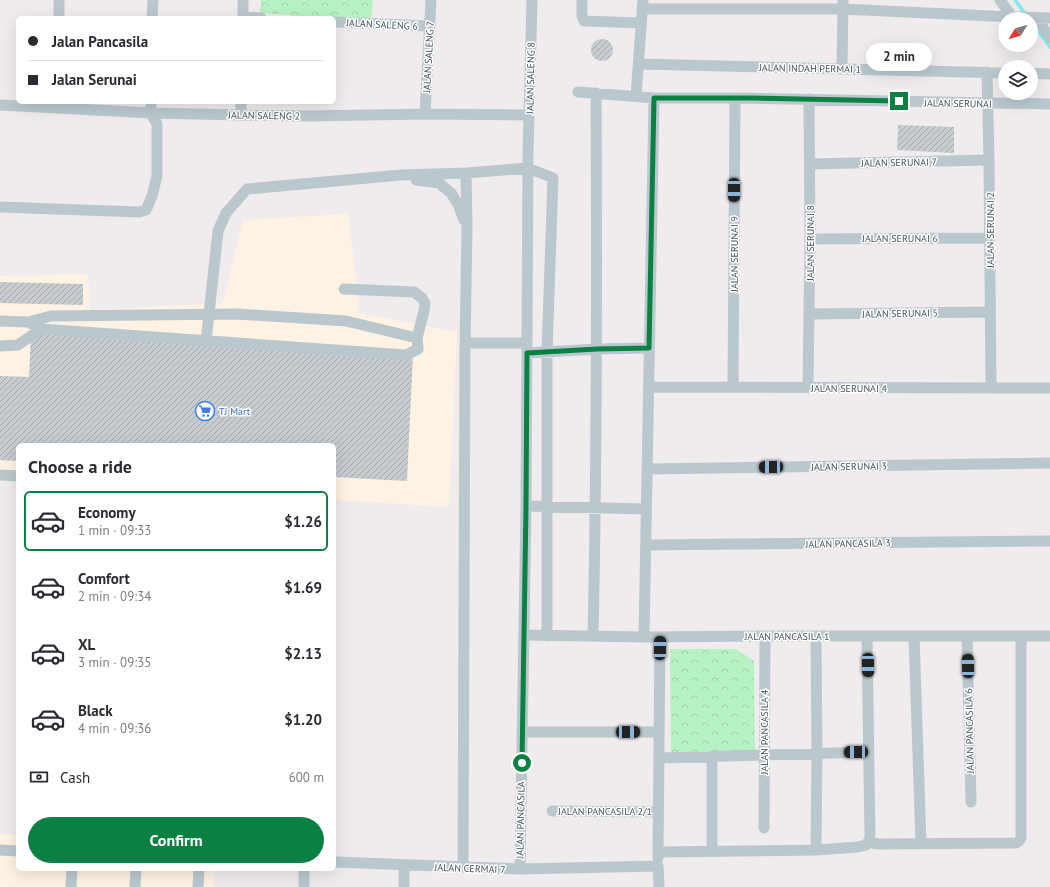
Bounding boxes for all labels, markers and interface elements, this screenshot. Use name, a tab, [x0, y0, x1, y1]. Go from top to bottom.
north arrow	[998, 12, 1038, 52]
map controls	[998, 12, 1038, 100]
street label: JALAN SALENG 6	[345, 16, 418, 33]
street label: JALAN SALENG 7	[420, 21, 437, 94]
text: Jalan Pancasila	[52, 32, 148, 51]
street label: JALAN SALENG 8	[523, 42, 538, 115]
callout: 2 min	[866, 43, 932, 71]
text: 2 min	[883, 48, 915, 65]
button: layers	[998, 60, 1038, 100]
street label: JALAN INDAH PERMAI 1	[758, 61, 861, 76]
text: Jalan Serunai	[52, 70, 137, 89]
route end	[890, 92, 908, 110]
street label: JALAN SERUNAI	[923, 96, 992, 111]
street label: JALAN SALENG 2	[227, 108, 300, 123]
street label: JALAN SERUNAI 7	[860, 155, 937, 170]
car	[728, 178, 740, 202]
street label: JALAN SERUNAI 2	[984, 192, 997, 269]
street label: JALAN SERUNAI 8	[804, 205, 817, 282]
street label: JALAN SERUNAI 9	[728, 216, 741, 293]
street label: JALAN SERUNAI 6	[861, 232, 938, 245]
street label: JALAN SERUNAI 5	[861, 306, 938, 321]
street label: JALAN SERUNAI 4	[810, 382, 888, 395]
supermarket icon: TJ Mart	[194, 400, 216, 422]
place label: TJ Mart	[219, 405, 251, 418]
text: Choose a ride	[28, 455, 132, 478]
street label: JALAN SERUNAI 3	[810, 459, 887, 474]
car	[759, 461, 783, 473]
icon: car	[30, 503, 66, 539]
text: Economy	[78, 503, 136, 522]
text: $1.26	[284, 512, 322, 531]
text: 1 min · 09:33	[78, 522, 151, 539]
street label: JALAN PANCASILA 3	[804, 536, 891, 551]
icon: car	[30, 569, 66, 605]
text: Comfort	[78, 569, 130, 588]
text: $1.69	[284, 578, 322, 597]
text: 2 min · 09:34	[78, 588, 151, 605]
street label: JALAN PANCASILA 1	[743, 630, 830, 643]
icon: car	[30, 635, 66, 671]
text: XL	[78, 635, 95, 654]
car	[654, 636, 666, 660]
text: $2.13	[284, 644, 322, 663]
car	[862, 653, 874, 677]
text: 3 min · 09:35	[78, 654, 151, 671]
car	[962, 654, 974, 678]
street label: JALAN PANCASILA 6	[962, 688, 977, 775]
street label: JALAN PANCASILA 4	[758, 689, 771, 776]
icon: car	[30, 701, 66, 737]
text: Black	[78, 701, 113, 720]
text: $1.20	[284, 710, 322, 729]
text: 4 min · 09:36	[78, 720, 151, 737]
car	[616, 726, 640, 738]
car	[844, 746, 868, 758]
route start	[513, 754, 531, 772]
icon: cash	[28, 766, 50, 788]
text: Cash	[60, 768, 90, 787]
text: 600 m	[289, 769, 324, 786]
street label: JALAN PANCASILA	[513, 781, 528, 860]
street label: JALAN PANCASILA 2/1	[557, 805, 652, 818]
button: Confirm	[28, 817, 324, 863]
street label: JALAN CERMAI 7	[433, 861, 506, 876]

